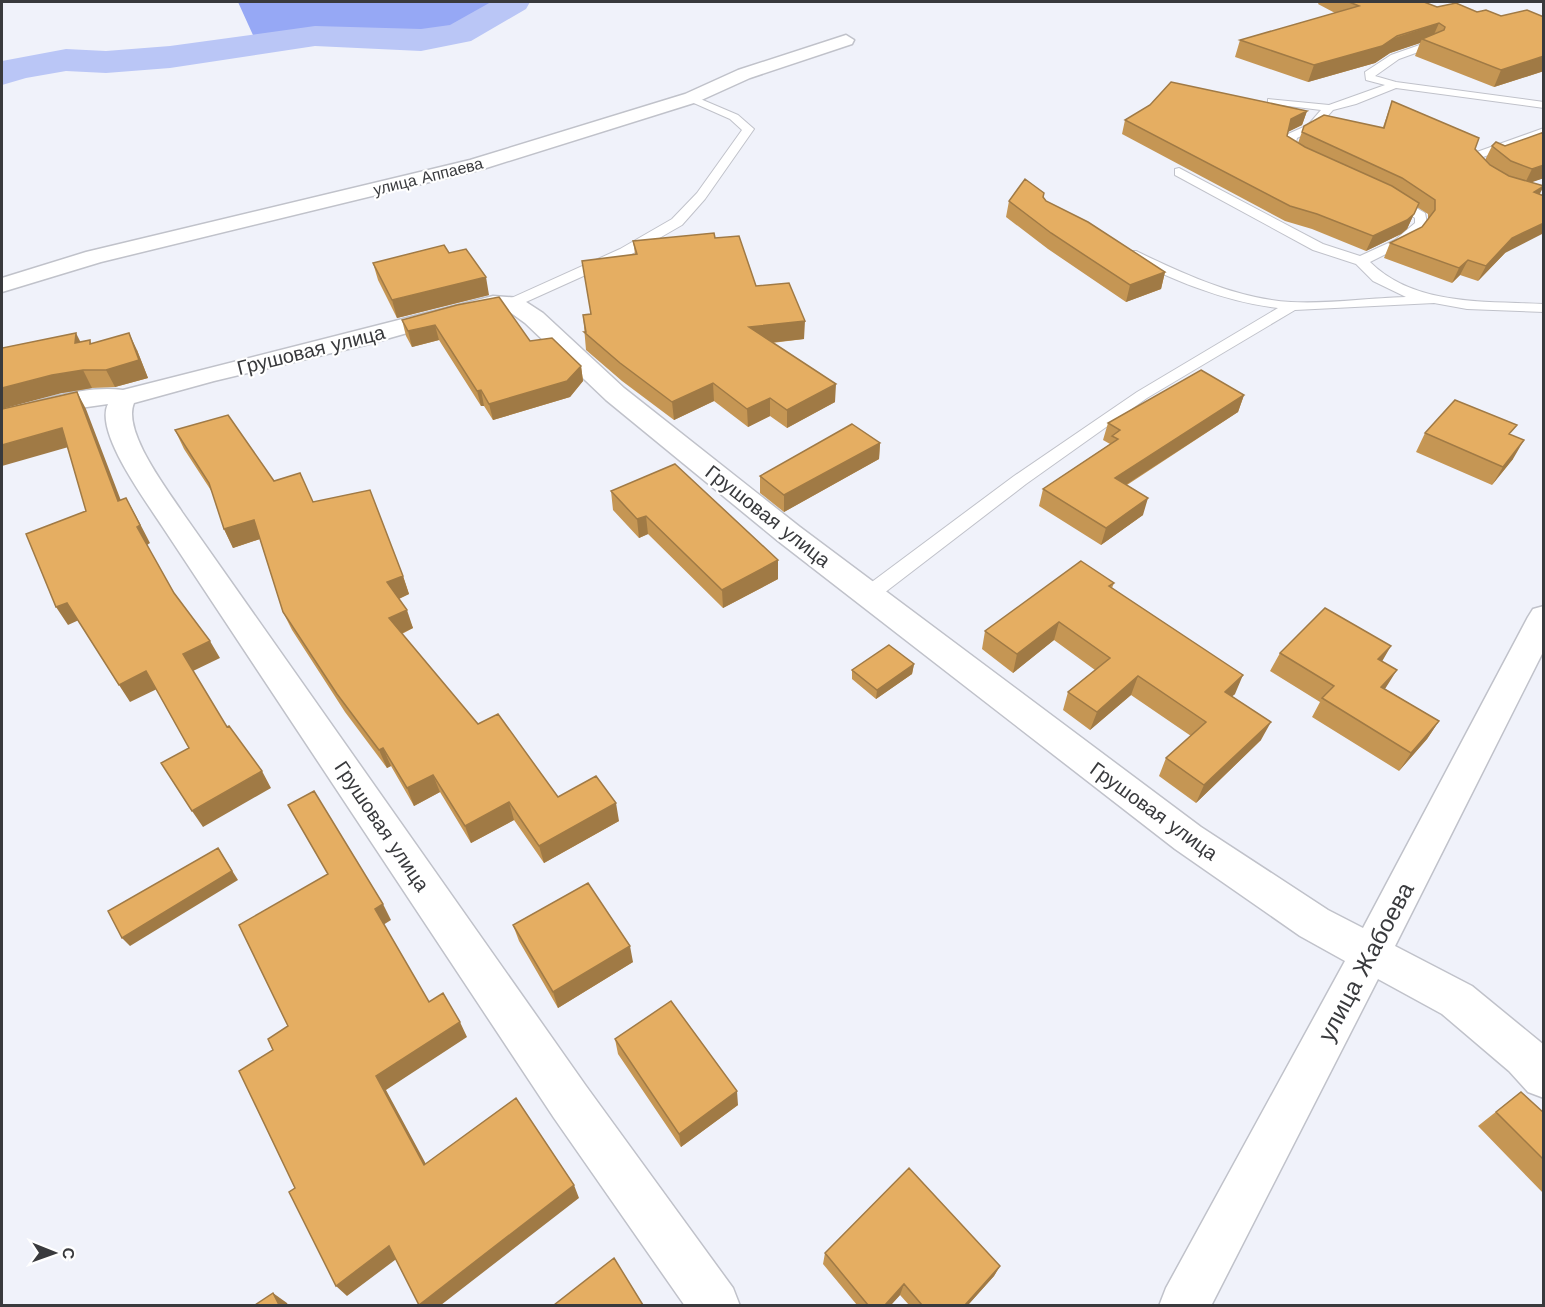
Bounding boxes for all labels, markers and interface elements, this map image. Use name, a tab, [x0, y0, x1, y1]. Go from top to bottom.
street label: улица Аппаева	[371, 154, 485, 199]
street label: Грушовая улица	[234, 320, 388, 380]
street label: Грушовая улица	[701, 460, 836, 573]
street label: Грушовая улица	[330, 756, 435, 896]
street label: Грушовая улица	[1085, 757, 1223, 866]
street label: улица Жабоева	[1312, 877, 1420, 1046]
north arrow	[24, 1223, 84, 1283]
text: С	[59, 1247, 78, 1260]

